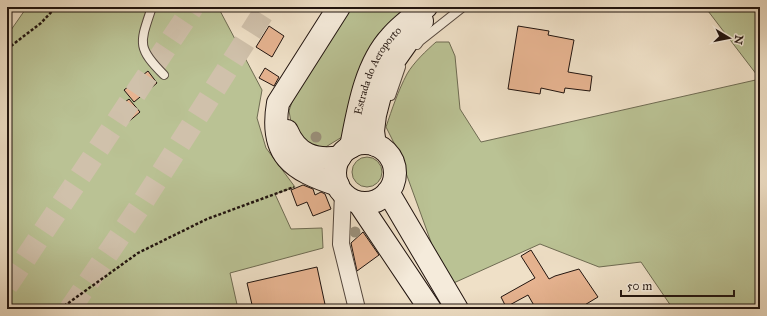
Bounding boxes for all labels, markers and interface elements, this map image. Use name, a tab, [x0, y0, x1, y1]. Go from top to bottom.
north arrow	[709, 18, 749, 58]
street label: Estrada do Aeroporto	[352, 24, 404, 116]
text: N	[731, 34, 746, 46]
scale bar	[621, 272, 734, 298]
text: 50 m	[627, 279, 652, 293]

